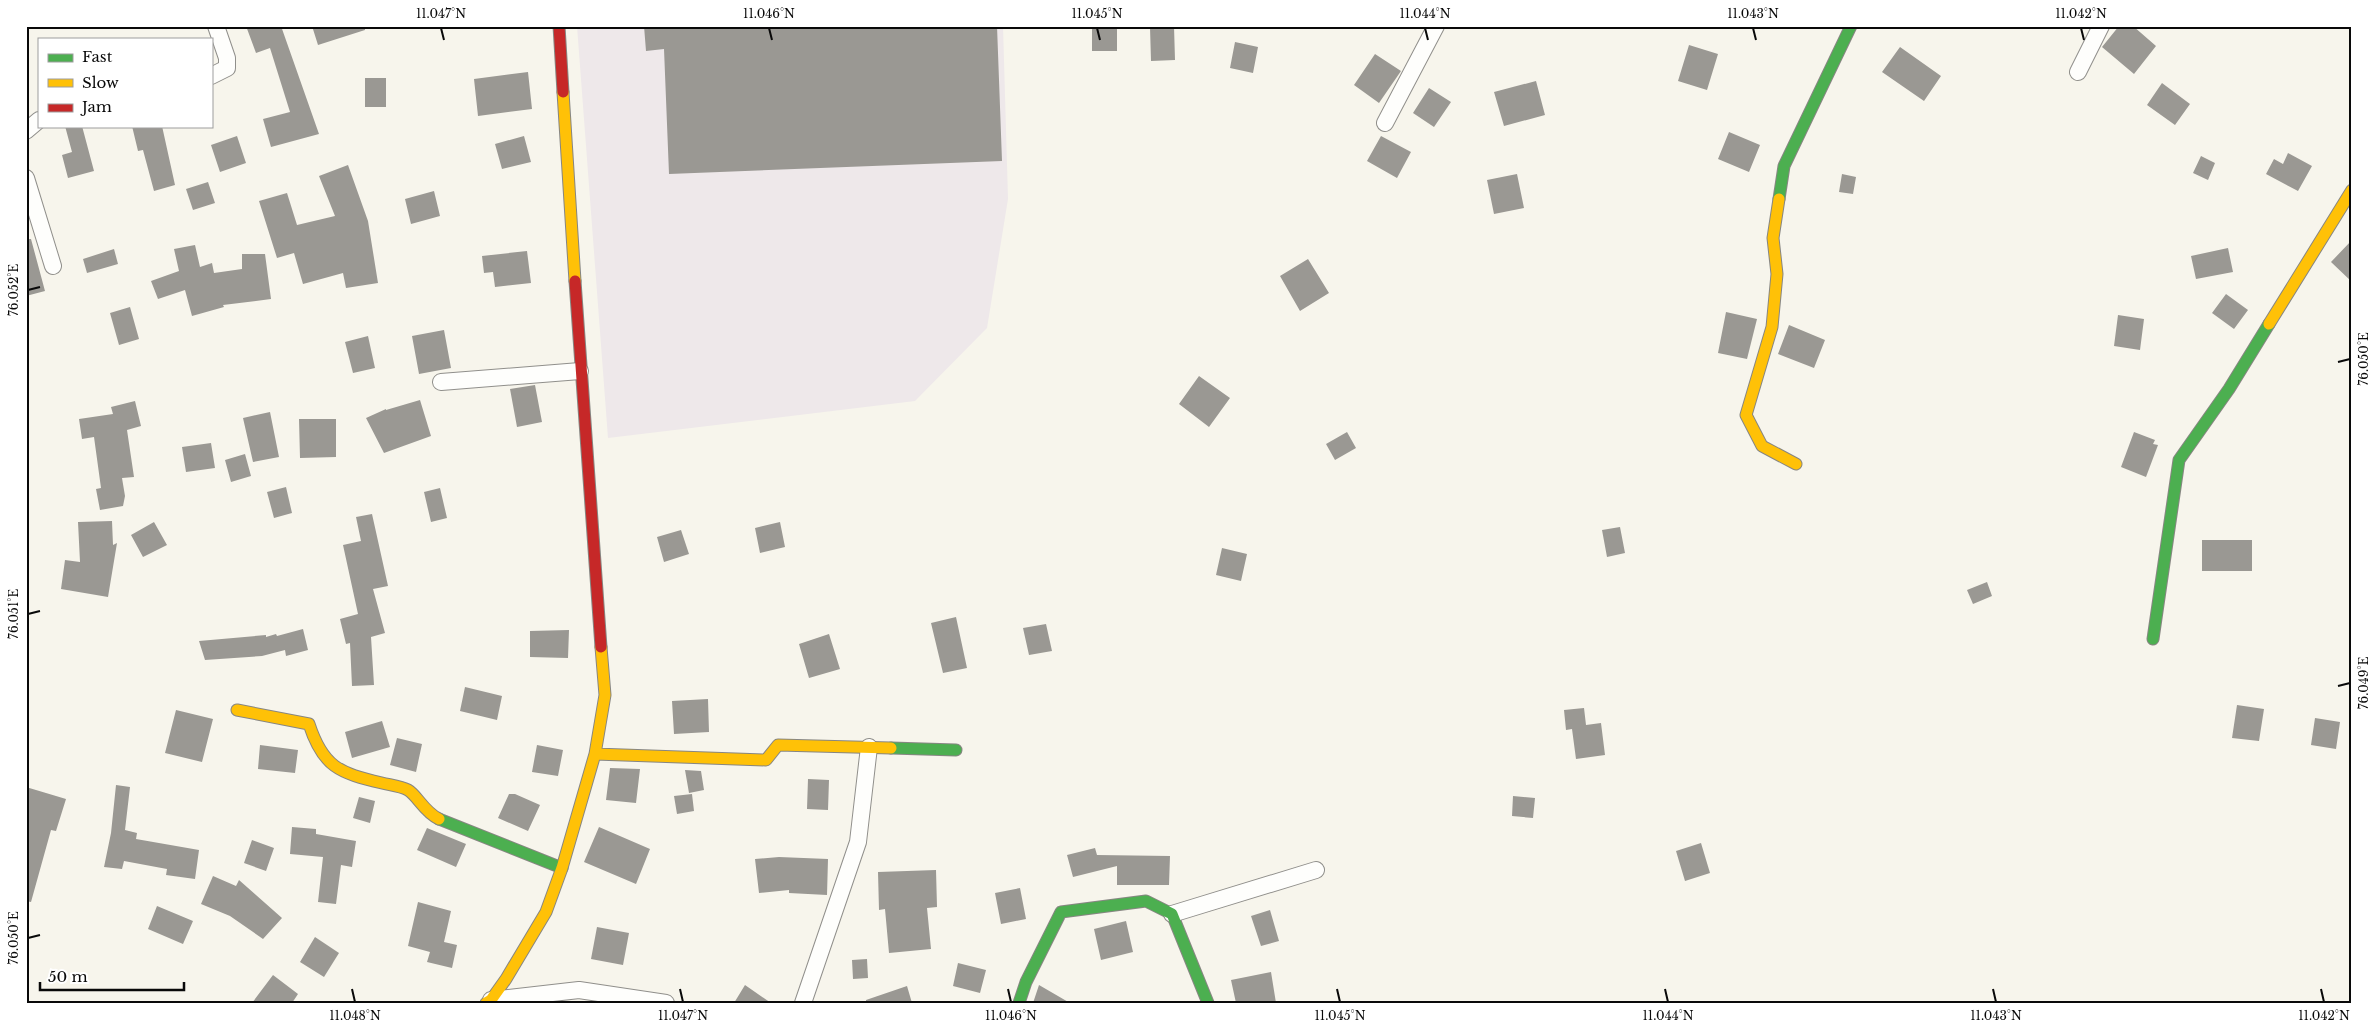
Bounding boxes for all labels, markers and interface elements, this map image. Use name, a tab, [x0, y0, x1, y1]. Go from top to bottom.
text: 11.047°N	[416, 6, 466, 21]
text: 11.046°N	[743, 6, 795, 21]
text: 11.045°N	[1071, 6, 1123, 21]
text: 11.044°N	[1399, 6, 1451, 21]
text: 11.043°N	[1727, 6, 1779, 21]
text: 11.042°N	[2055, 6, 2107, 21]
legend	[38, 38, 212, 128]
text: Fast	[82, 47, 113, 66]
text: Slow	[82, 73, 119, 92]
text: Jam	[80, 97, 112, 116]
text: 76.052°E	[6, 264, 21, 316]
text: 76.050°E	[2356, 332, 2371, 386]
text: 76.051°E	[6, 589, 21, 639]
text: 76.049°E	[2356, 656, 2371, 709]
text: 76.050°E	[6, 911, 21, 965]
scale bar	[40, 959, 184, 991]
text: 50 m	[48, 967, 88, 986]
text: 11.048°N	[329, 1008, 381, 1023]
text: 11.047°N	[658, 1008, 708, 1023]
text: 11.046°N	[985, 1008, 1037, 1023]
text: 11.045°N	[1314, 1008, 1366, 1023]
text: 11.044°N	[1642, 1008, 1694, 1023]
text: 11.043°N	[1970, 1008, 2022, 1023]
text: 11.042°N	[2298, 1008, 2350, 1023]

